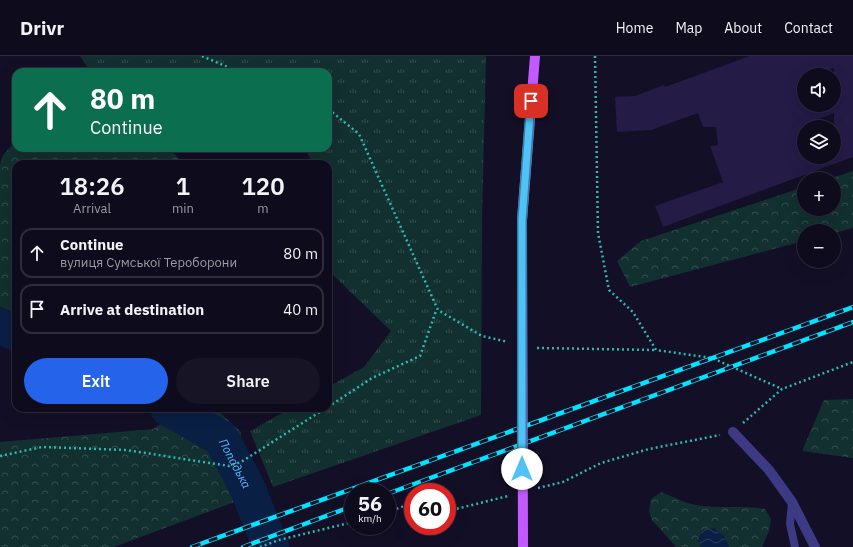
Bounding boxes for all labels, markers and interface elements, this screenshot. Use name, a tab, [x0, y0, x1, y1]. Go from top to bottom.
text: Drivr	[20, 16, 64, 40]
text: Home	[616, 19, 653, 37]
text: Map	[675, 19, 702, 37]
text: About	[724, 19, 762, 37]
text: Contact	[784, 19, 833, 37]
map controls	[797, 68, 841, 268]
button: sound	[797, 68, 841, 112]
text: 80 m	[90, 80, 155, 117]
icon: ahead	[24, 84, 76, 136]
pin	[514, 84, 548, 118]
icon: arrive	[520, 90, 542, 112]
text: Continue	[90, 116, 163, 139]
button: layers	[797, 120, 841, 164]
text: 18:26	[59, 170, 125, 202]
text: 1	[176, 170, 190, 202]
text: 120	[241, 170, 285, 202]
button: +	[797, 172, 841, 216]
text: Arrival	[73, 200, 111, 217]
text: min	[172, 200, 194, 217]
text: m	[257, 200, 269, 217]
button: −	[797, 224, 841, 268]
text: Continue	[60, 235, 124, 254]
icon: ahead	[26, 242, 48, 264]
text: 80 m	[283, 244, 318, 263]
text: вулиця Сумської Тероборони	[60, 254, 237, 271]
icon: arrive	[26, 298, 48, 320]
text: Arrive at destination	[60, 300, 204, 319]
text: 40 m	[283, 300, 318, 319]
button: Exit	[24, 358, 168, 404]
button: Share	[176, 358, 320, 404]
water label: Попадька	[216, 436, 254, 491]
position arrow	[501, 448, 543, 490]
speed limit sign: 60	[404, 483, 456, 535]
text: 56	[358, 490, 382, 517]
text: km/h	[358, 512, 382, 525]

